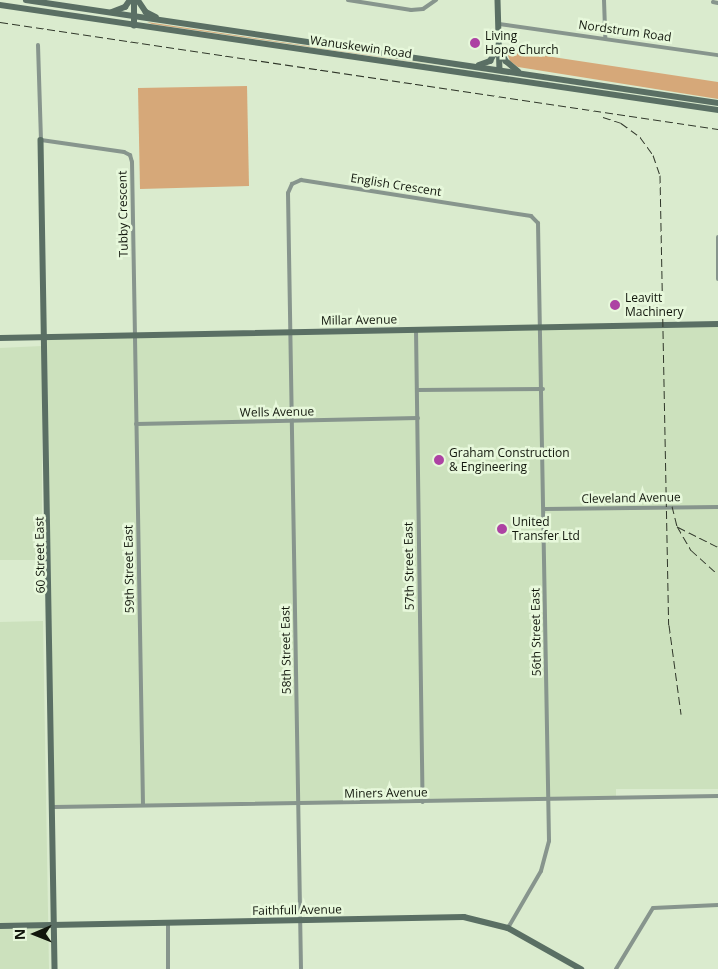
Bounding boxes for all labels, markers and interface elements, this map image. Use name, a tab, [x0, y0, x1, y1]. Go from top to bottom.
street label: Nordstrum Road	[578, 17, 672, 45]
place label: Living Hope Church	[485, 29, 559, 57]
street label: Wanuskewin Road	[309, 33, 413, 61]
marker: Living Hope Church	[469, 37, 481, 49]
street label: Tubby Crescent	[115, 170, 131, 258]
street label: English Crescent	[350, 171, 442, 199]
place label: Leavitt Machinery	[625, 291, 684, 319]
marker: Leavitt Machinery	[609, 299, 621, 311]
street label: Millar Avenue	[321, 312, 397, 328]
street label: Wells Avenue	[240, 404, 314, 420]
place label: Graham Construction & Engineering	[449, 446, 570, 474]
marker: Graham Construction & Engineering	[433, 454, 445, 466]
street label: Cleveland Avenue	[581, 490, 681, 506]
place label: United Transfer Ltd	[512, 515, 580, 543]
street label: 60 Street East	[32, 516, 48, 594]
street label: 57th Street East	[401, 522, 417, 610]
marker: United Transfer Ltd	[496, 523, 508, 535]
street label: 59th Street East	[121, 525, 137, 613]
street label: 56th Street East	[528, 588, 544, 676]
street label: 58th Street East	[278, 606, 294, 694]
street label: Miners Avenue	[344, 785, 428, 801]
street label: Faithfull Avenue	[252, 902, 342, 918]
north arrow	[10, 909, 60, 959]
text: N	[10, 928, 29, 940]

